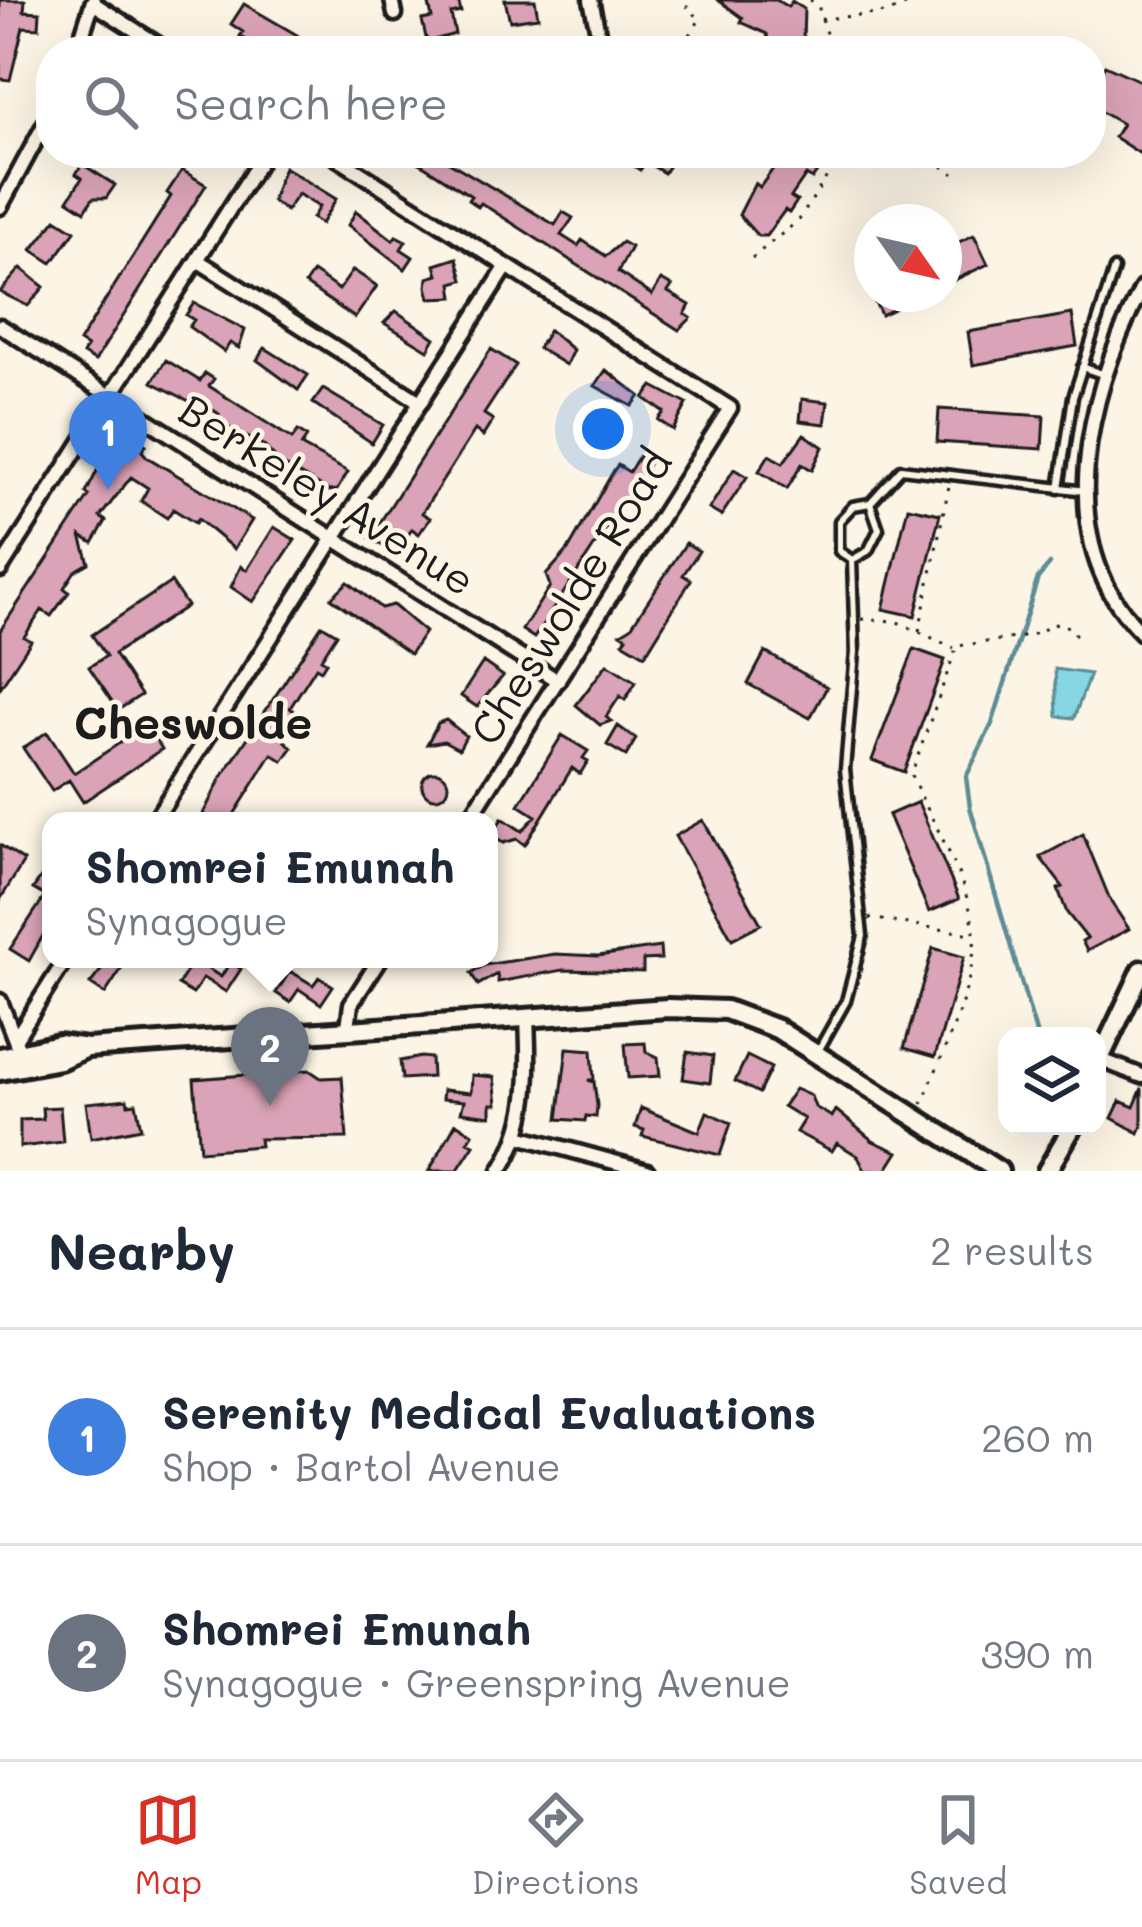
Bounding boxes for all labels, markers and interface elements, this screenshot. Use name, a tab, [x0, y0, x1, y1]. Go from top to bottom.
search box	[36, 36, 1106, 168]
icon: search	[78, 69, 144, 135]
text: Search here	[174, 73, 448, 131]
north arrow	[854, 204, 962, 312]
street label: Berkeley Avenue	[170, 381, 486, 607]
pin: 1	[69, 391, 147, 490]
your location	[573, 399, 633, 459]
street label: Cheswolde Road	[457, 438, 683, 754]
district label: Cheswolde	[74, 692, 312, 750]
popup	[42, 812, 498, 968]
text: Shomrei Emunah	[86, 836, 454, 894]
text: Synagogue	[86, 894, 288, 945]
pin: 2	[231, 1007, 309, 1106]
map controls	[998, 1027, 1106, 1135]
button: layers	[998, 1027, 1106, 1135]
text: Nearby	[48, 1216, 235, 1283]
text: 2 results	[930, 1224, 1094, 1275]
text: Serenity Medical Evaluations	[162, 1382, 816, 1440]
text: 1	[78, 1411, 96, 1462]
text: 260 m	[981, 1411, 1094, 1462]
text: Shop · Bartol Avenue	[162, 1440, 561, 1491]
text: Shomrei Emunah	[162, 1598, 531, 1656]
text: 2	[76, 1627, 98, 1678]
text: 390 m	[980, 1627, 1094, 1678]
text: Synagogue · Greenspring Avenue	[162, 1656, 791, 1707]
tab: Map	[135, 1787, 202, 1902]
tab: Directions	[472, 1787, 639, 1902]
tab: Saved	[909, 1787, 1007, 1902]

